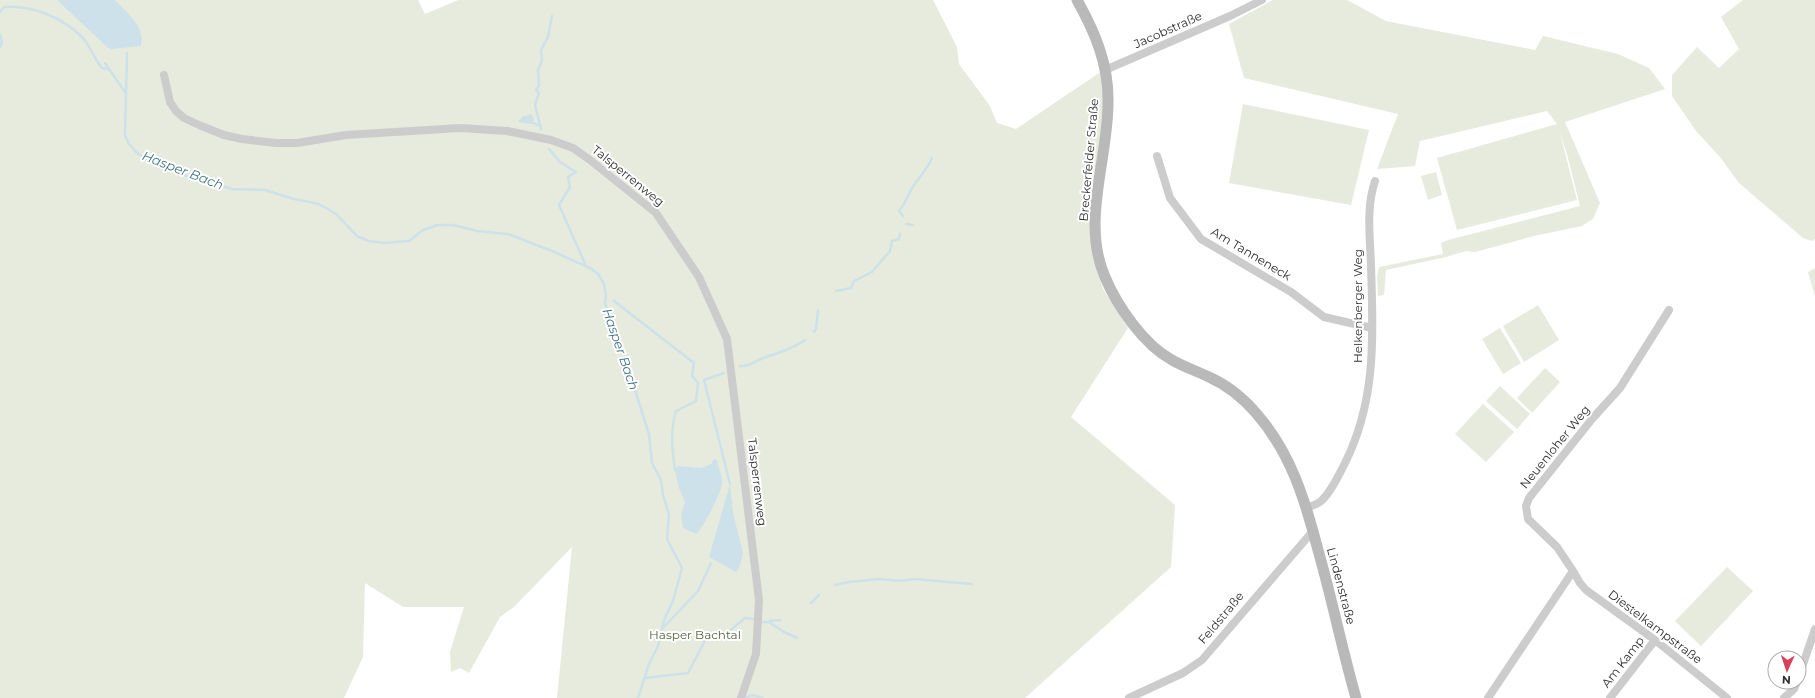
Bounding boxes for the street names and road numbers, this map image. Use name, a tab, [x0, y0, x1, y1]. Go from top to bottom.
street label: Jacobstraße	[1131, 8, 1204, 52]
street label: Breckerfelder Straße	[1076, 98, 1101, 222]
street label: Talsperrenweg	[589, 142, 667, 209]
street label: Am Tanneneck	[1208, 224, 1295, 284]
street label: Helkenberger Weg	[1350, 249, 1365, 363]
street label: Neuenloher Weg	[1516, 402, 1593, 491]
street label: Talsperrenweg	[745, 437, 770, 527]
street label: Lindenstraße	[1324, 546, 1359, 626]
street label: Diestelkampstraße	[1605, 586, 1705, 667]
street label: Feldstraße	[1194, 589, 1247, 647]
street label: Am Kamp	[1598, 633, 1647, 690]

